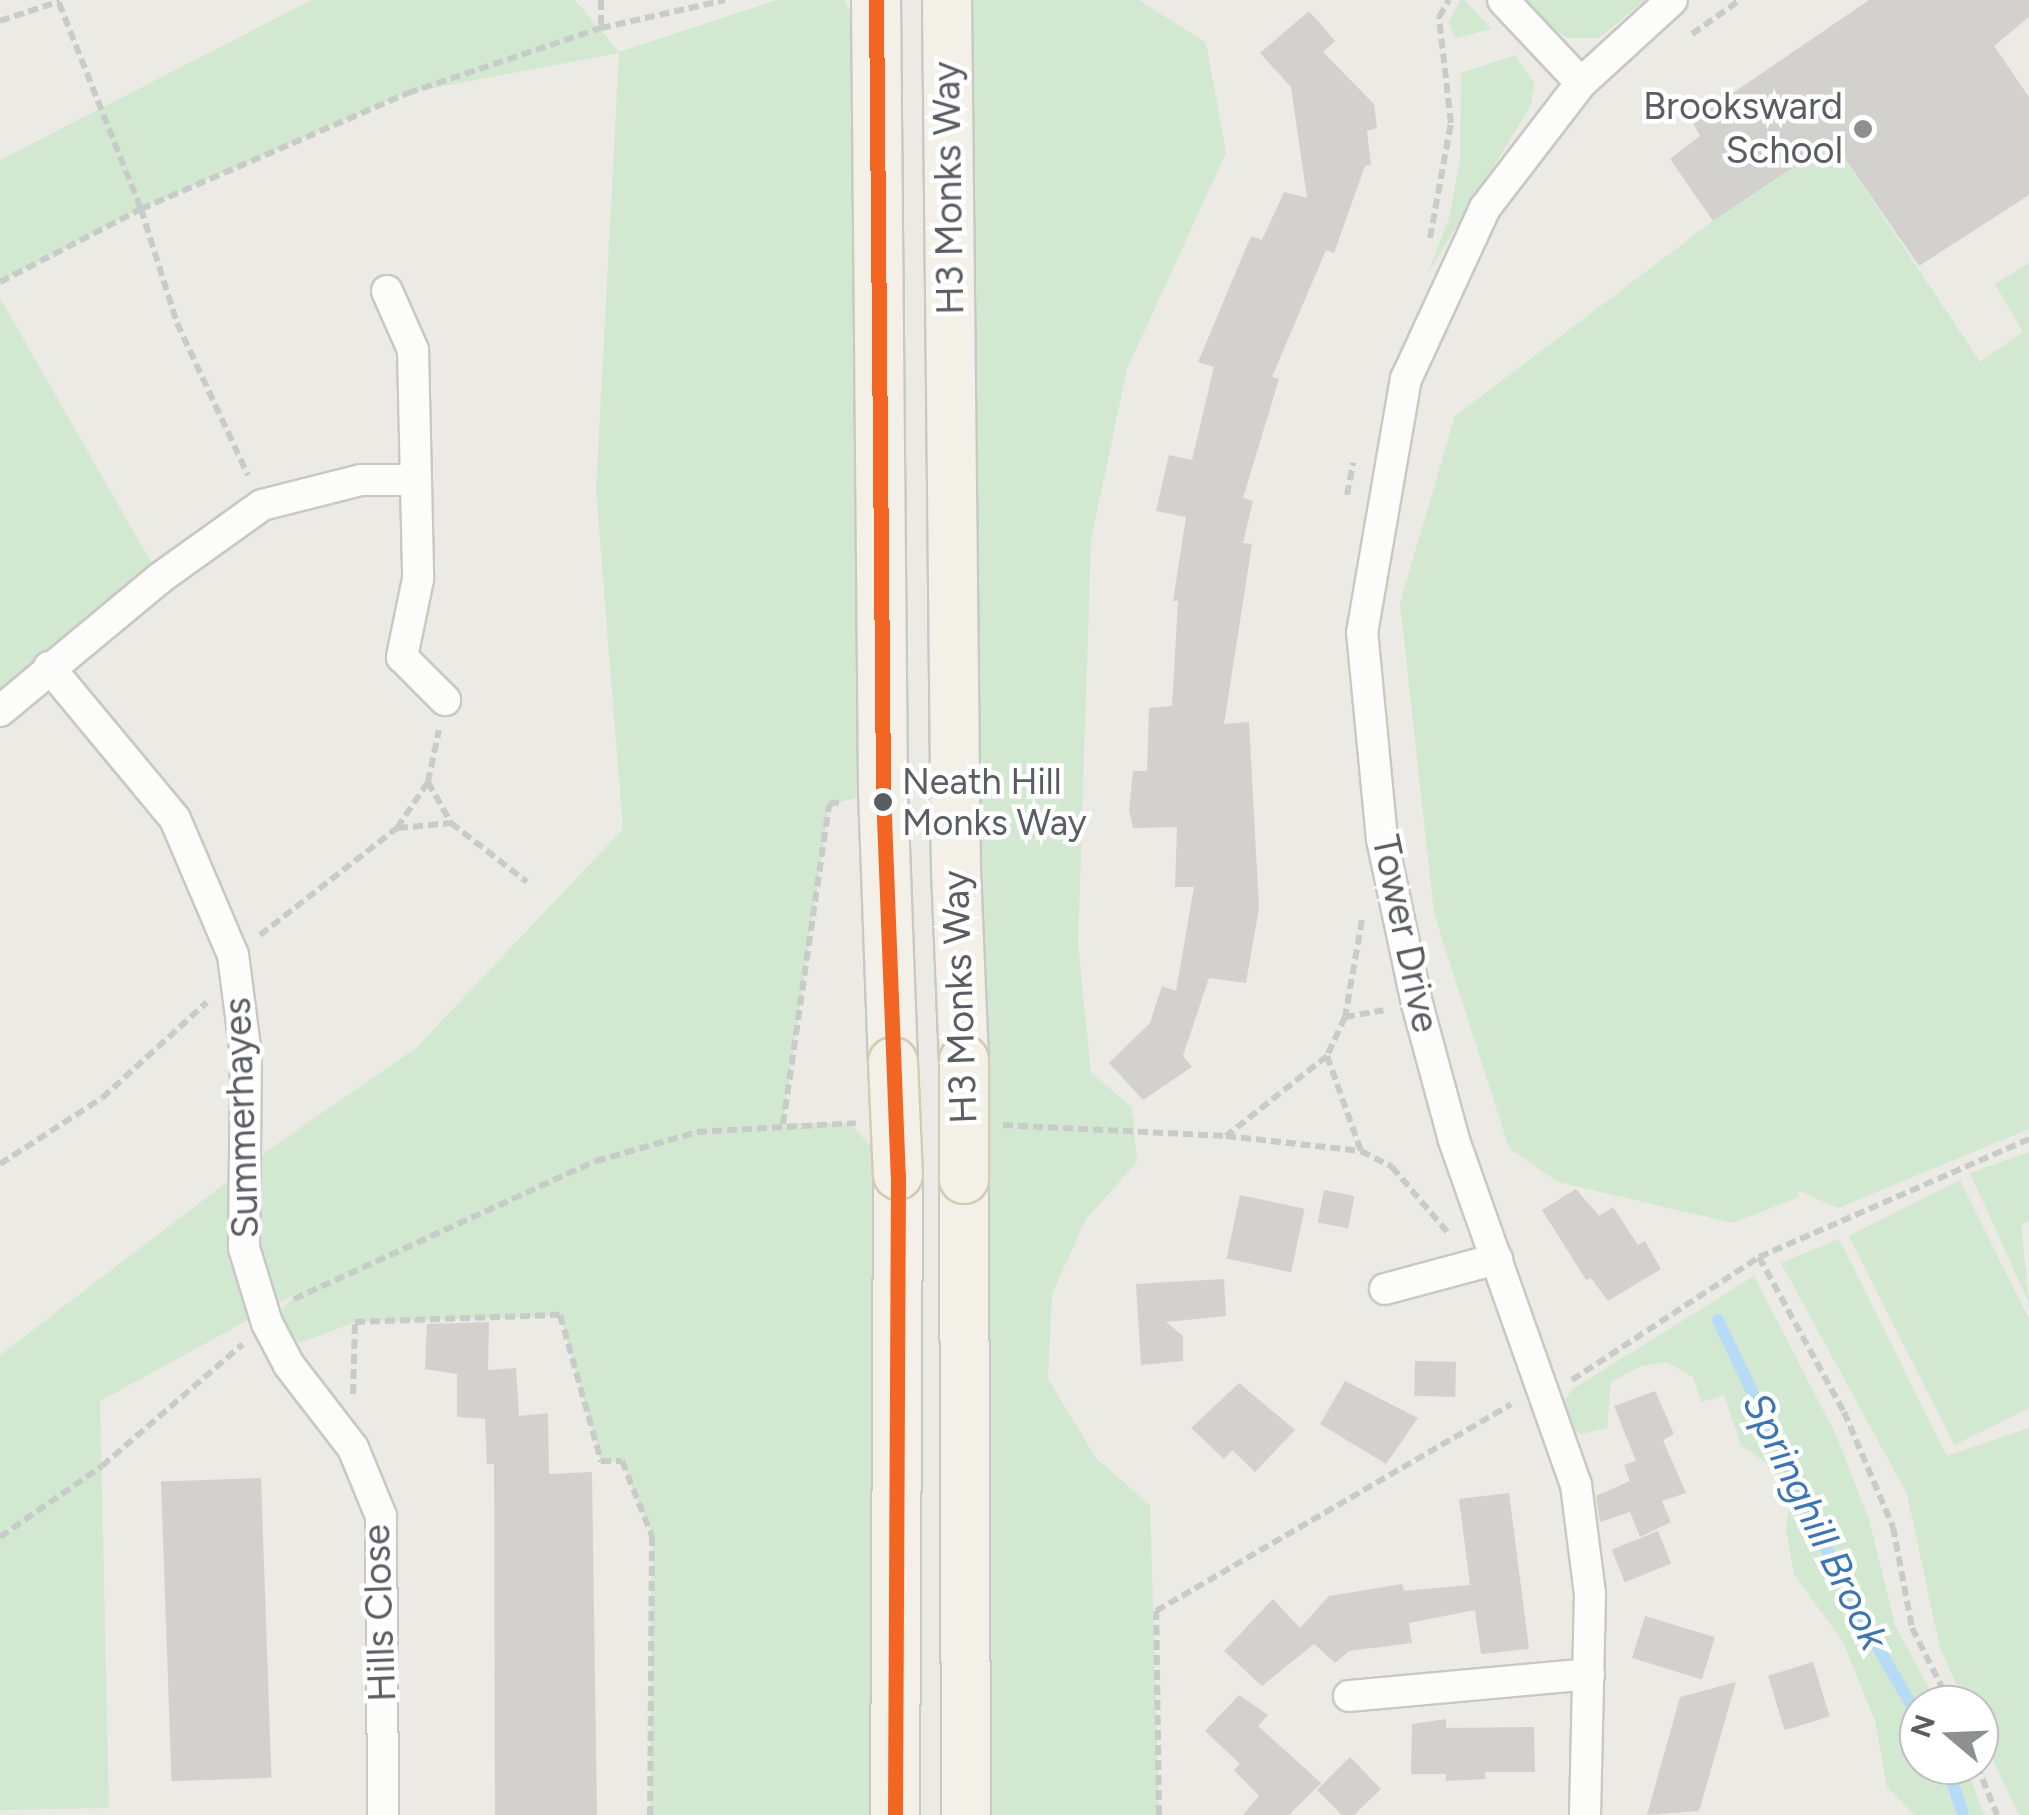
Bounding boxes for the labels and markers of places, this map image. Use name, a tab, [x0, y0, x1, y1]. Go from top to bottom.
place label: Brooksward School	[1643, 84, 1843, 173]
marker: Brooksward School	[1852, 118, 1874, 140]
place label: Neath Hill Monks Way	[902, 759, 1087, 844]
marker: Neath Hill Monks Way	[873, 792, 893, 812]

